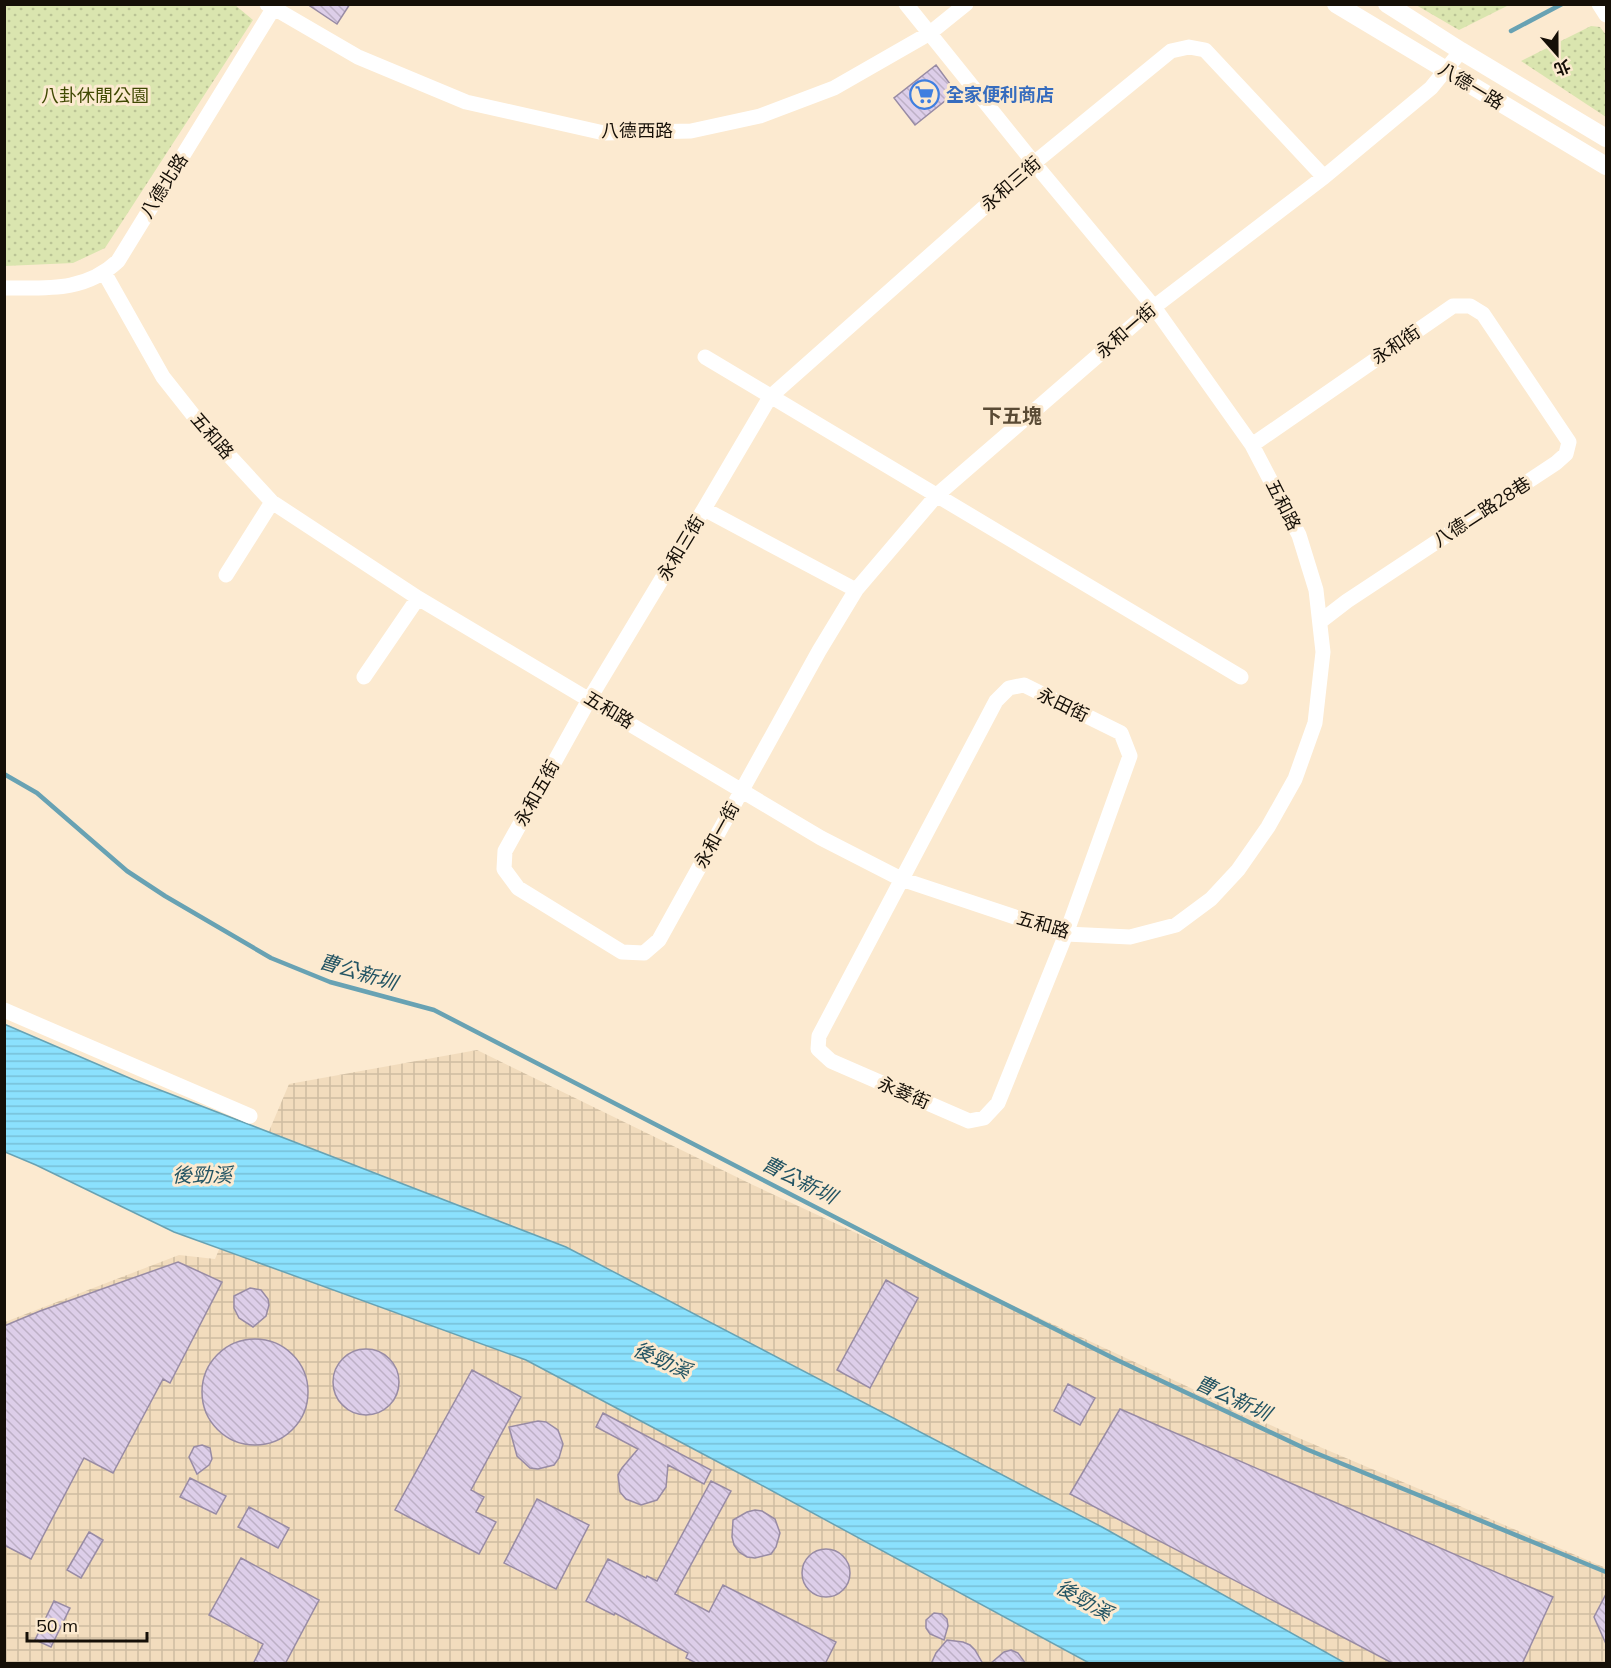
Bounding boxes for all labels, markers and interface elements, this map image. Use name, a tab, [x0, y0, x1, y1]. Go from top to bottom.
north arrow	[1527, 24, 1587, 84]
text: 北	[1551, 56, 1573, 80]
street label: 八德一路	[1434, 57, 1508, 114]
supermarket icon: 全家便利商店	[909, 79, 941, 111]
place label: 全家便利商店	[946, 83, 1054, 106]
park label: 八卦休閒公園	[41, 84, 149, 107]
street label: 八德西路	[601, 119, 673, 142]
street label: 八德北路	[135, 149, 192, 222]
street label: 永和三街	[976, 151, 1045, 216]
street label: 永和一街	[1091, 298, 1160, 363]
street label: 永和街	[1367, 320, 1425, 369]
district label: 下五塊	[982, 403, 1042, 428]
street label: 五和路	[186, 408, 239, 464]
street label: 八德二路28巷	[1429, 472, 1535, 552]
street label: 五和路	[1261, 475, 1306, 534]
street label: 永和三街	[652, 511, 709, 585]
street label: 永田街	[1034, 682, 1093, 727]
street label: 五和路	[580, 686, 638, 733]
street label: 永和五街	[509, 756, 564, 830]
street label: 永和一街	[689, 798, 744, 872]
street label: 五和路	[1014, 906, 1072, 943]
water label: 曹公新圳	[316, 948, 403, 996]
street label: 永菱街	[875, 1071, 934, 1114]
water label: 曹公新圳	[758, 1150, 843, 1210]
water label: 後勁溪	[172, 1162, 235, 1187]
water label: 後勁溪	[630, 1336, 697, 1384]
water label: 曹公新圳	[1192, 1369, 1277, 1427]
water label: 後勁溪	[1052, 1574, 1119, 1627]
scale bar	[27, 1605, 147, 1643]
text: 50 m	[36, 1614, 78, 1637]

